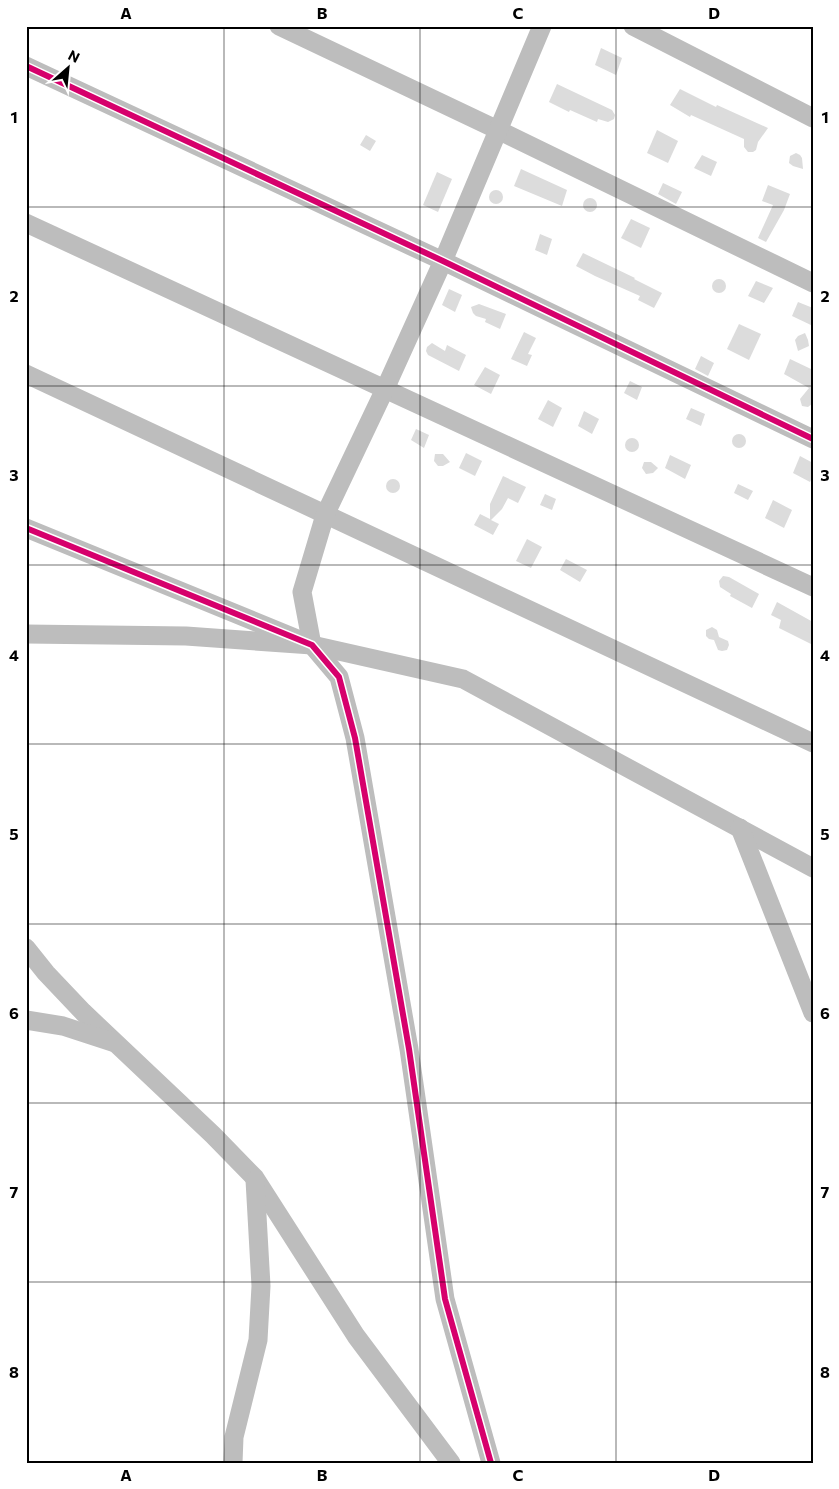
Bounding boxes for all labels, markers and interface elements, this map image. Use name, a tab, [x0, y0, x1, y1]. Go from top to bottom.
text: A	[120, 3, 132, 22]
text: B	[317, 3, 328, 22]
text: C	[513, 3, 524, 22]
text: D	[708, 3, 720, 22]
north arrow	[42, 42, 92, 92]
text: N	[66, 46, 83, 66]
text: 1	[10, 107, 18, 126]
text: 1	[821, 107, 829, 126]
text: 2	[9, 286, 19, 305]
text: 2	[820, 286, 830, 305]
text: 3	[9, 465, 19, 484]
text: 3	[820, 465, 830, 484]
text: 4	[9, 645, 19, 664]
text: 4	[820, 645, 830, 664]
text: 5	[9, 824, 19, 843]
text: 5	[820, 824, 830, 843]
text: 6	[9, 1003, 19, 1022]
text: 6	[820, 1003, 830, 1022]
text: 7	[10, 1182, 19, 1201]
text: 7	[821, 1182, 830, 1201]
text: 8	[9, 1362, 19, 1381]
text: 8	[820, 1362, 830, 1381]
text: A	[120, 1465, 132, 1484]
text: B	[317, 1465, 328, 1484]
text: C	[513, 1465, 524, 1484]
text: D	[708, 1465, 720, 1484]

